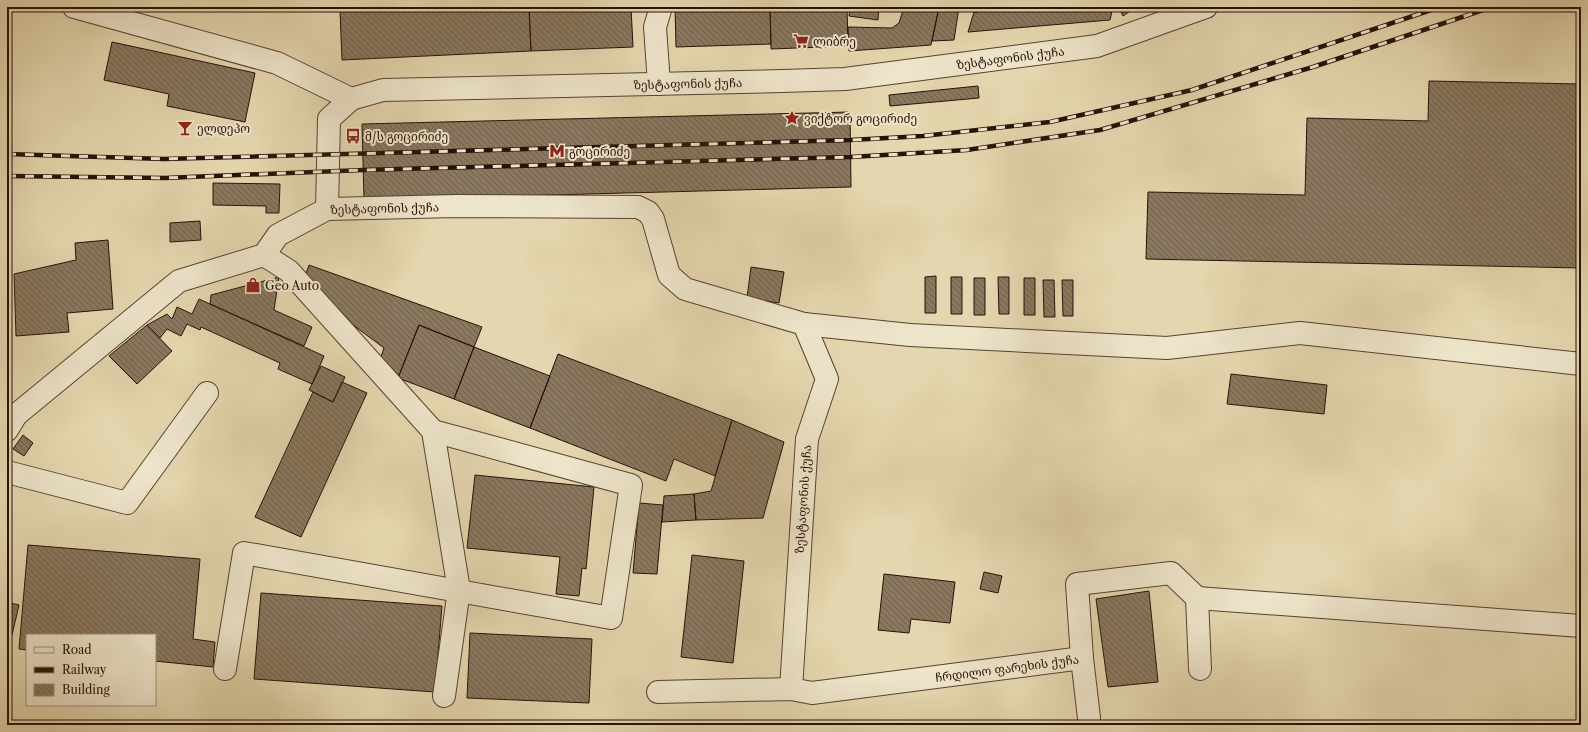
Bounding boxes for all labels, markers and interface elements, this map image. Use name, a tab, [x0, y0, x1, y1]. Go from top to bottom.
supermarket icon: ლიბრე	[792, 32, 810, 50]
place label: ლიბრე	[813, 34, 856, 49]
street label: ზესტაფონის ქუჩა	[956, 43, 1065, 72]
street label: ზესტაფონის ქუჩა	[633, 74, 742, 92]
place icon: ვიქტორ გოცირიძე	[783, 109, 801, 127]
place label: ვიქტორ გოცირიძე	[804, 111, 917, 126]
bar icon: ელდეპო	[176, 119, 194, 137]
place label: ელდეპო	[197, 121, 250, 136]
bus stop icon: მ/ს გოცირიძე	[344, 127, 362, 145]
place label: მ/ს გოცირიძე	[365, 129, 448, 144]
metro station icon: გოცირიძე	[548, 142, 566, 160]
place label: გოცირიძე	[569, 144, 630, 159]
street label: ზესტაფონის ქუჩა	[330, 199, 439, 216]
shop icon: Geo Auto	[244, 276, 262, 294]
place label: Geo Auto	[265, 278, 319, 293]
street label: ზესტაფონის ქუჩა	[792, 444, 814, 554]
legend	[26, 634, 156, 706]
text: Road	[62, 642, 92, 657]
street label: ჩრდილო ფარეხის ქუჩა	[934, 651, 1080, 684]
text: Railway	[62, 662, 107, 677]
text: Building	[62, 682, 110, 697]

